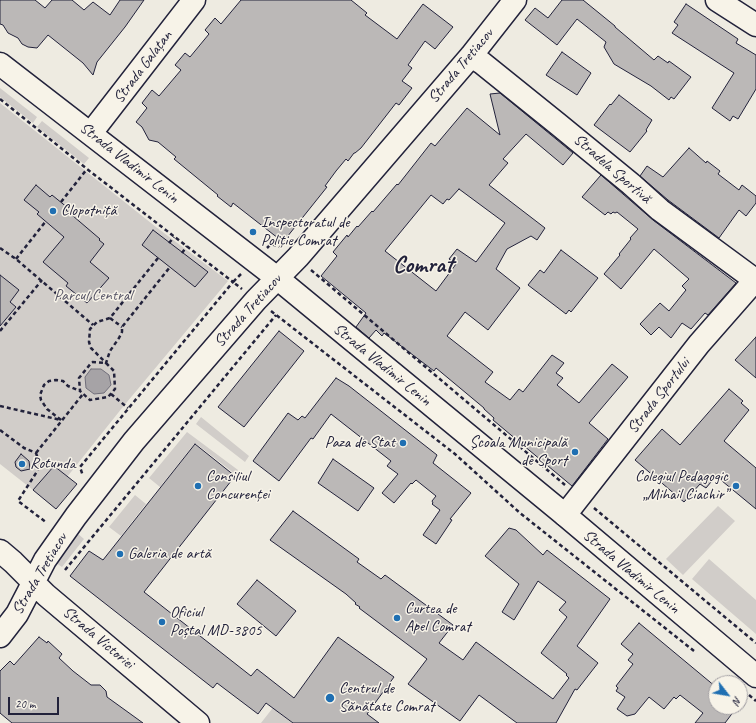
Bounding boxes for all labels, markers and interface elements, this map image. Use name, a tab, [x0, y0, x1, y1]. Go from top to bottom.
street label: Strada Tretiacov	[424, 25, 498, 107]
street label: Strada Galațan	[109, 27, 177, 107]
street label: Strada Vladimir Lenin	[76, 118, 182, 208]
street label: Stradela Sportivă	[569, 130, 655, 208]
place label: Clopotniță	[61, 201, 116, 221]
marker: Clopotniță	[48, 206, 58, 216]
place label: Inspectoratul de Poliție Comrat	[261, 213, 349, 251]
marker: Inspectoratul de Poliție Comrat	[248, 227, 258, 237]
district label: Comrat	[393, 252, 453, 280]
street label: Strada Tretiacov	[210, 271, 286, 351]
park label: Parcul Central	[54, 286, 132, 306]
street label: Strada Vladimir Lenin	[329, 320, 435, 410]
street label: Strada Sportului	[623, 354, 695, 438]
place label: Paza de Stat	[325, 433, 395, 453]
place label: Școala Municipală de Sport	[470, 433, 567, 471]
marker: Paza de Stat	[398, 438, 408, 448]
marker: Școala Municipală de Sport	[570, 447, 580, 457]
place label: Rotunda	[30, 454, 75, 474]
marker: Rotunda	[17, 459, 27, 469]
place label: Consiliul Concurenței	[206, 467, 270, 505]
place label: Colegiul Pedagogic „Mihail Ciachir”	[635, 467, 728, 505]
marker: Consiliul Concurenței	[193, 481, 203, 491]
marker: Colegiul Pedagogic „Mihail Ciachir”	[731, 481, 741, 491]
street label: Strada Vladimir Lenin	[579, 526, 683, 618]
street label: Strada Tretiacov	[8, 530, 72, 618]
place label: Galeria de artă	[128, 544, 211, 564]
marker: Galeria de artă	[115, 549, 125, 559]
place label: Curtea de Apel Comrat	[405, 599, 470, 637]
street label: Strada Victoriei	[58, 603, 138, 673]
place label: Oficiul Poștal MD-3805	[170, 603, 262, 641]
marker: Curtea de Apel Comrat	[392, 613, 402, 623]
marker: Oficiul Poștal MD-3805	[157, 617, 167, 627]
north arrow	[708, 675, 748, 715]
place label: Centrul de Sănătate Comrat	[339, 679, 434, 717]
scale bar	[10, 689, 61, 715]
marker: Centrul de Sănătate Comrat	[324, 692, 336, 704]
text: N	[730, 694, 745, 707]
text: 20 m	[15, 696, 35, 712]

